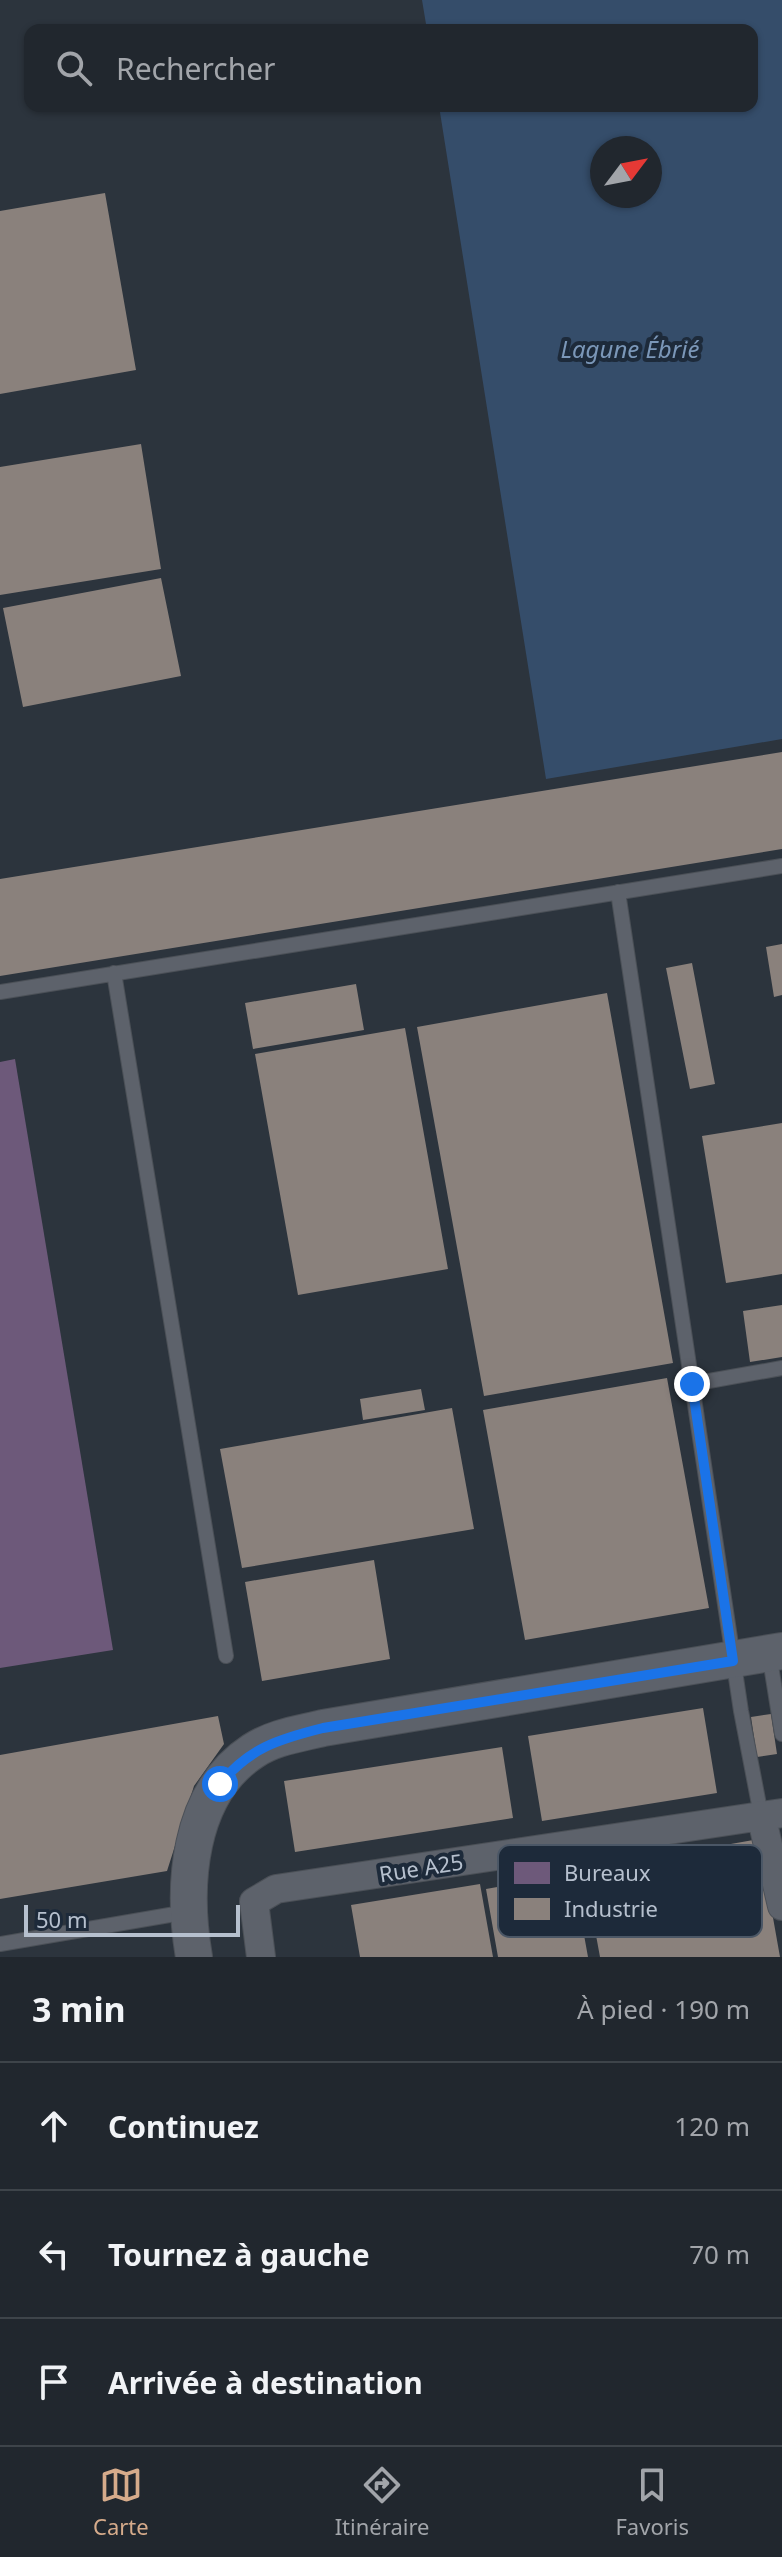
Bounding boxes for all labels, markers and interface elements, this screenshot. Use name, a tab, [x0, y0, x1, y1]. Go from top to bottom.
search box	[24, 24, 758, 112]
icon: search	[52, 46, 96, 90]
text: Rechercher	[116, 48, 275, 89]
north arrow	[590, 136, 662, 208]
water label: Lagune Ébrié	[561, 332, 699, 365]
route end	[674, 1366, 710, 1402]
route start	[202, 1766, 238, 1802]
legend	[498, 1845, 762, 1937]
street label: Rue A25	[377, 1846, 465, 1888]
text: Bureaux	[564, 1857, 651, 1887]
text: Industrie	[564, 1893, 658, 1923]
scale bar	[24, 1901, 240, 1937]
text: 50 m	[36, 1904, 87, 1934]
text: 3 min	[32, 1986, 126, 2032]
text: À pied · 190 m	[577, 1991, 750, 2027]
icon: ahead	[32, 2104, 76, 2148]
text: Continuez	[108, 2106, 259, 2147]
text: 120 m	[674, 2108, 750, 2144]
icon: left	[32, 2232, 76, 2276]
text: Tournez à gauche	[108, 2234, 370, 2275]
text: 70 m	[689, 2236, 750, 2272]
icon: arrive	[32, 2360, 76, 2404]
text: Arrivée à destination	[108, 2362, 423, 2403]
tab: Carte	[93, 2463, 149, 2541]
tab: Itinéraire	[335, 2463, 429, 2541]
tab: Favoris	[615, 2463, 689, 2541]

